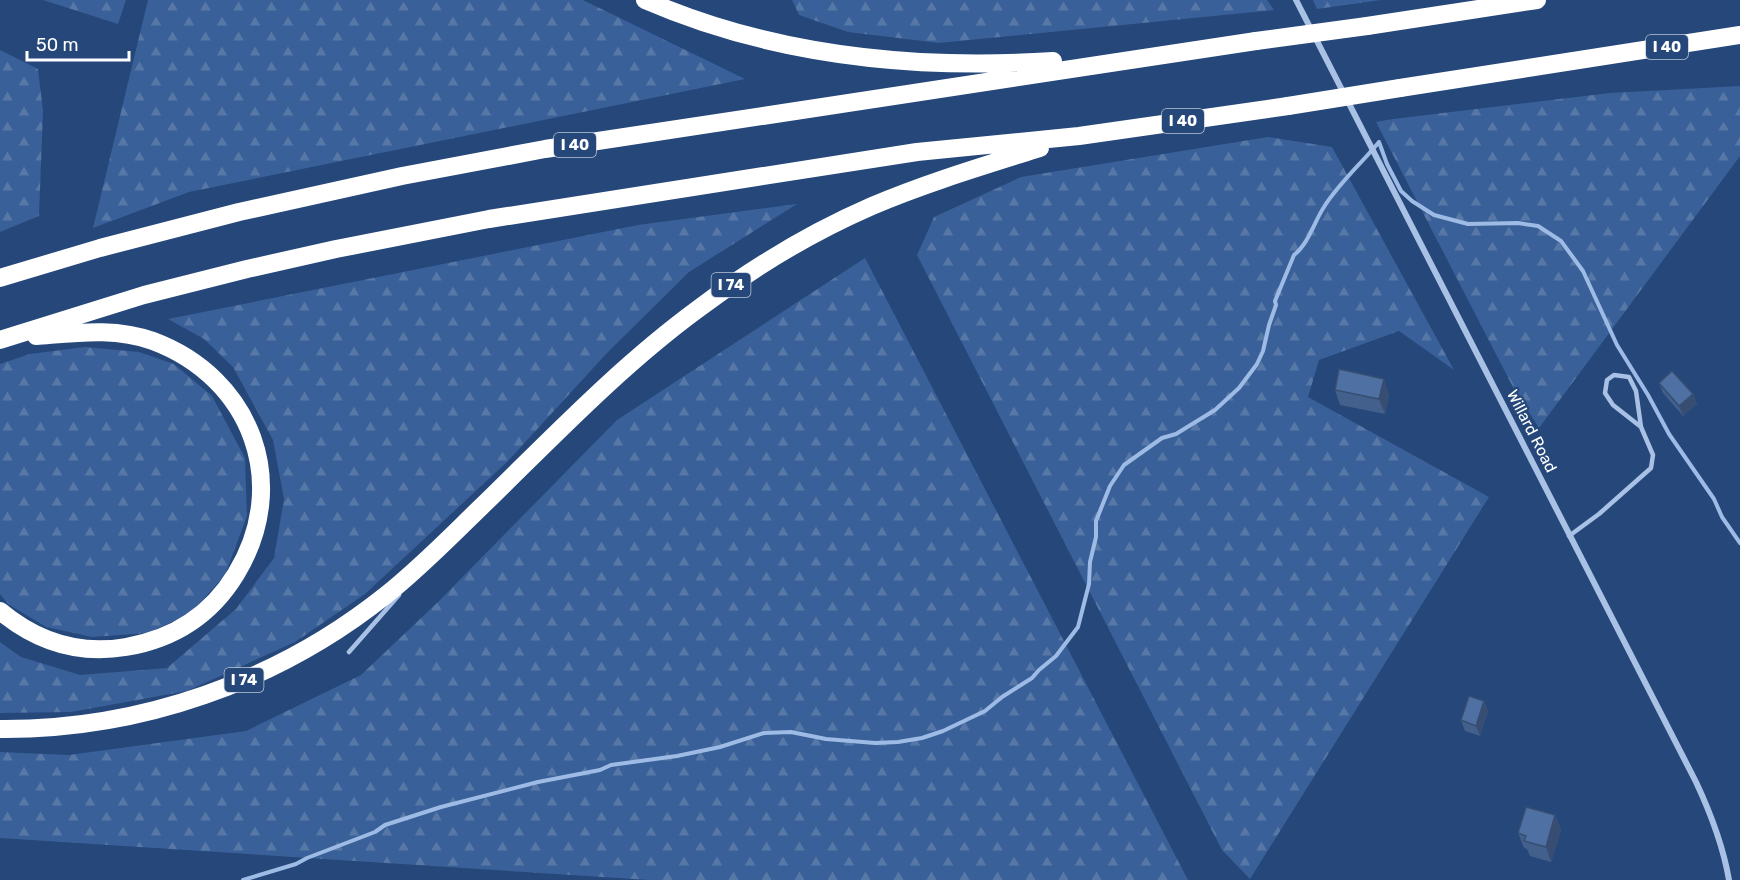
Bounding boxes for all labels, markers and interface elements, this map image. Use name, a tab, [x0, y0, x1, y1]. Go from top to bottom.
scale bar	[27, 24, 129, 62]
text: 50 m	[36, 34, 79, 56]
road number: I 40	[1646, 35, 1688, 59]
road number: I 40	[1162, 109, 1204, 133]
road number: I 40	[554, 133, 596, 157]
road number: I 74	[712, 273, 750, 297]
street label: Willard Road	[1503, 386, 1561, 476]
road number: I 74	[224, 668, 264, 692]

